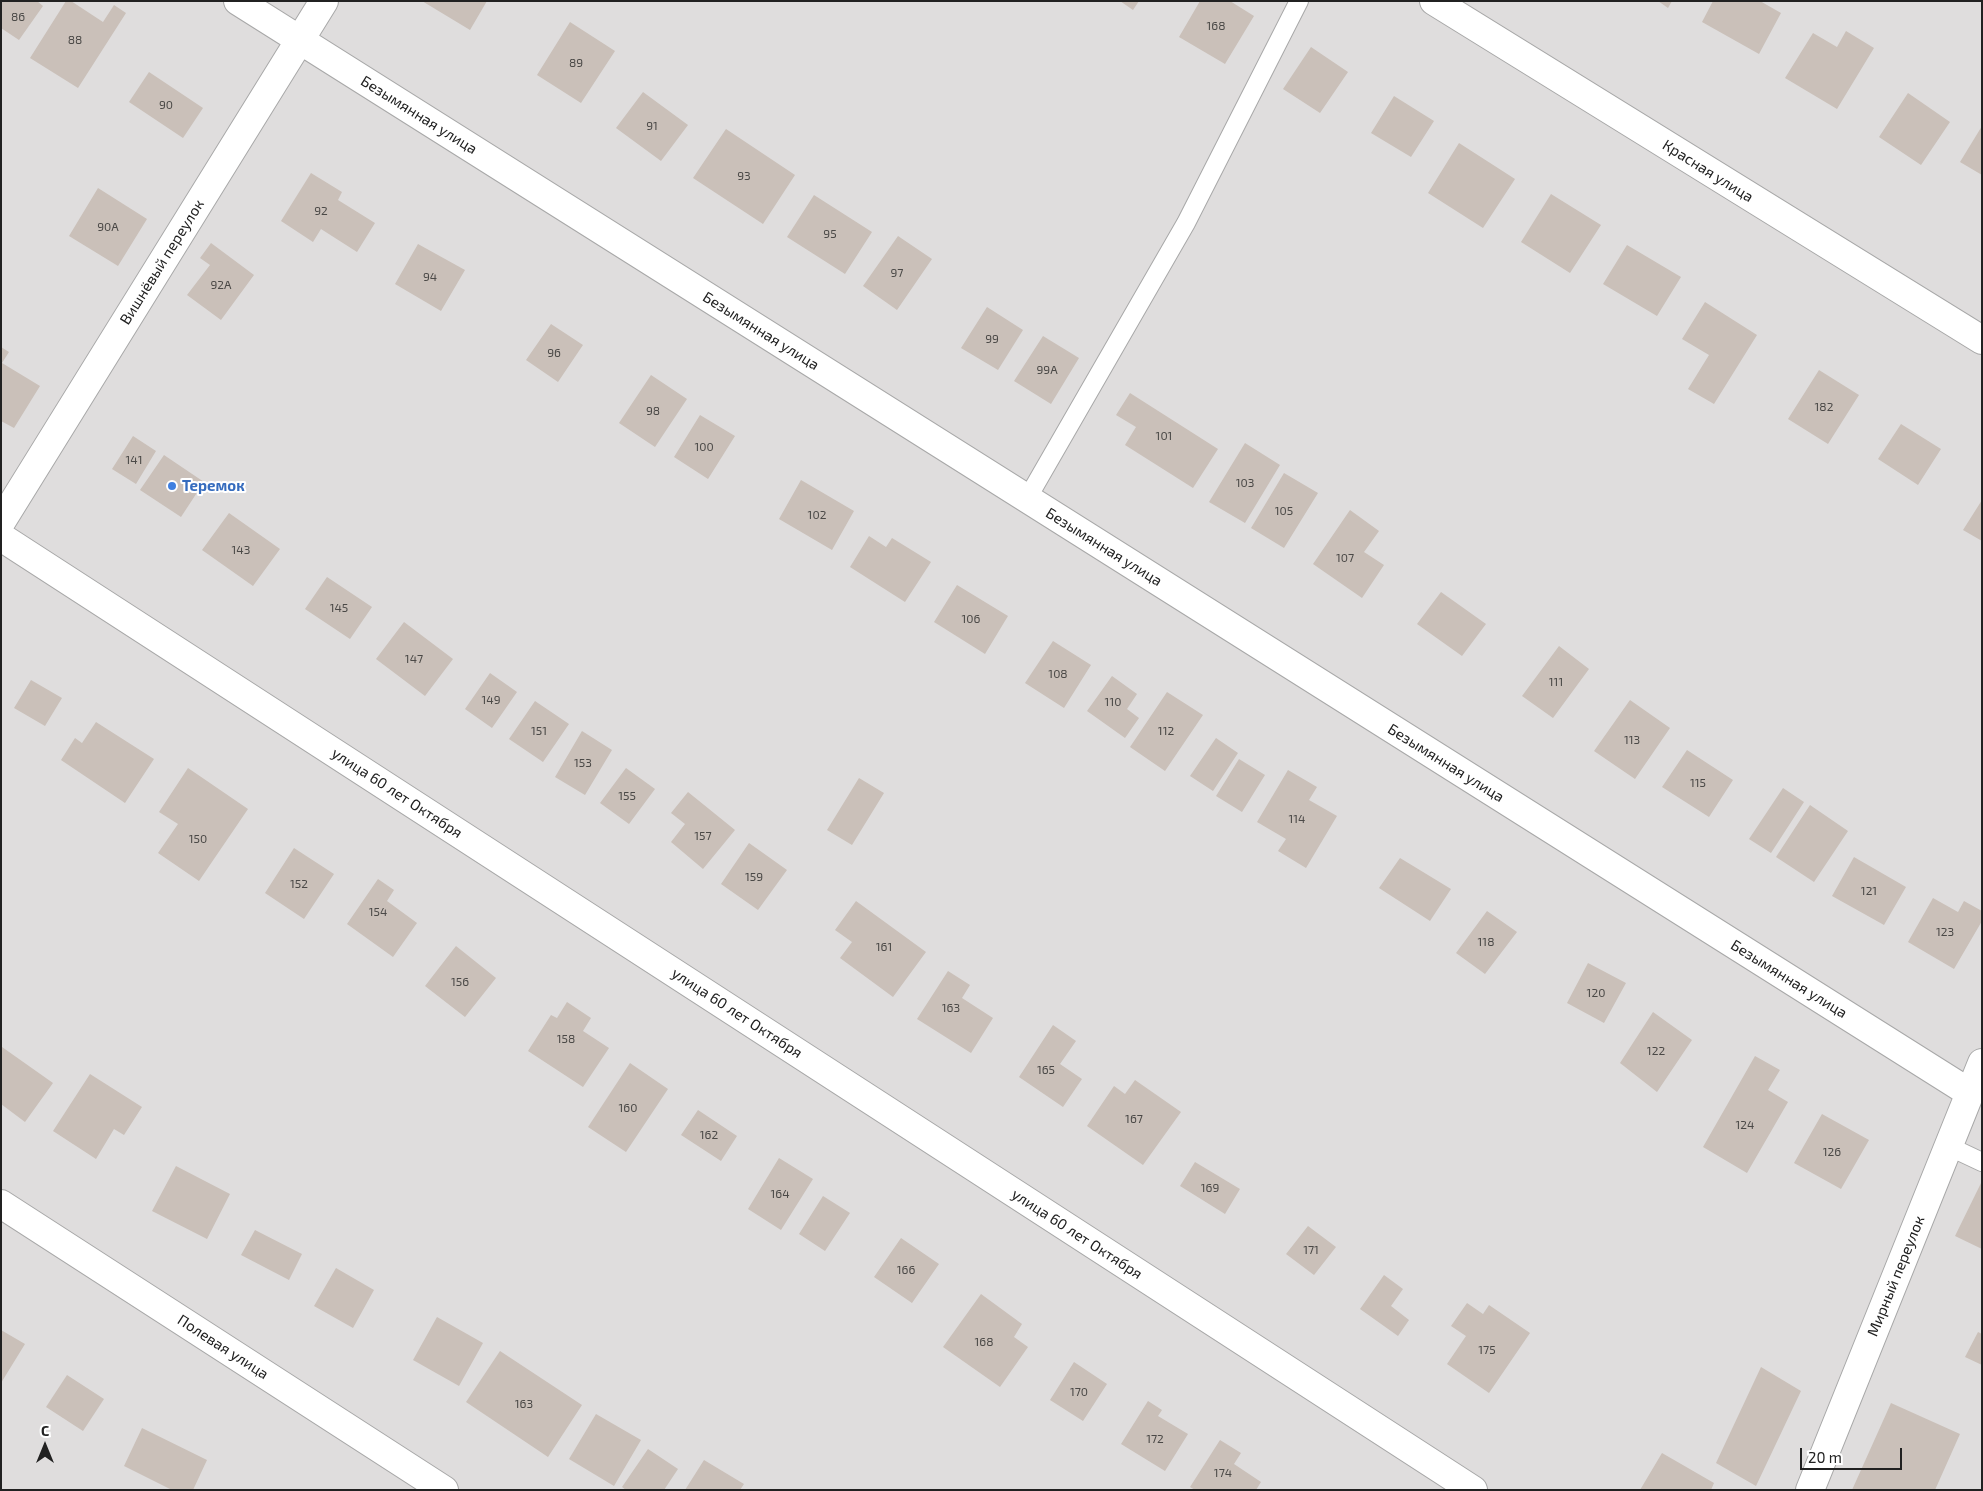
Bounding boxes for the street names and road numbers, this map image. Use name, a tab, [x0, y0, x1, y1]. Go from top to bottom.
street label: Безымянная улица	[357, 72, 481, 158]
street label: Красная улица	[1659, 136, 1757, 206]
street label: Вишнёвый переулок	[116, 196, 208, 328]
street label: Безымянная улица	[699, 288, 823, 374]
street label: Безымянная улица	[1042, 504, 1166, 590]
street label: Безымянная улица	[1384, 720, 1508, 806]
street label: улица 60 лет Октября	[328, 744, 466, 842]
street label: Безымянная улица	[1727, 936, 1851, 1022]
street label: улица 60 лет Октября	[668, 964, 806, 1062]
street label: улица 60 лет Октября	[1008, 1185, 1146, 1283]
street label: Мирный переулок	[1864, 1213, 1928, 1339]
street label: Полевая улица	[174, 1311, 272, 1383]

